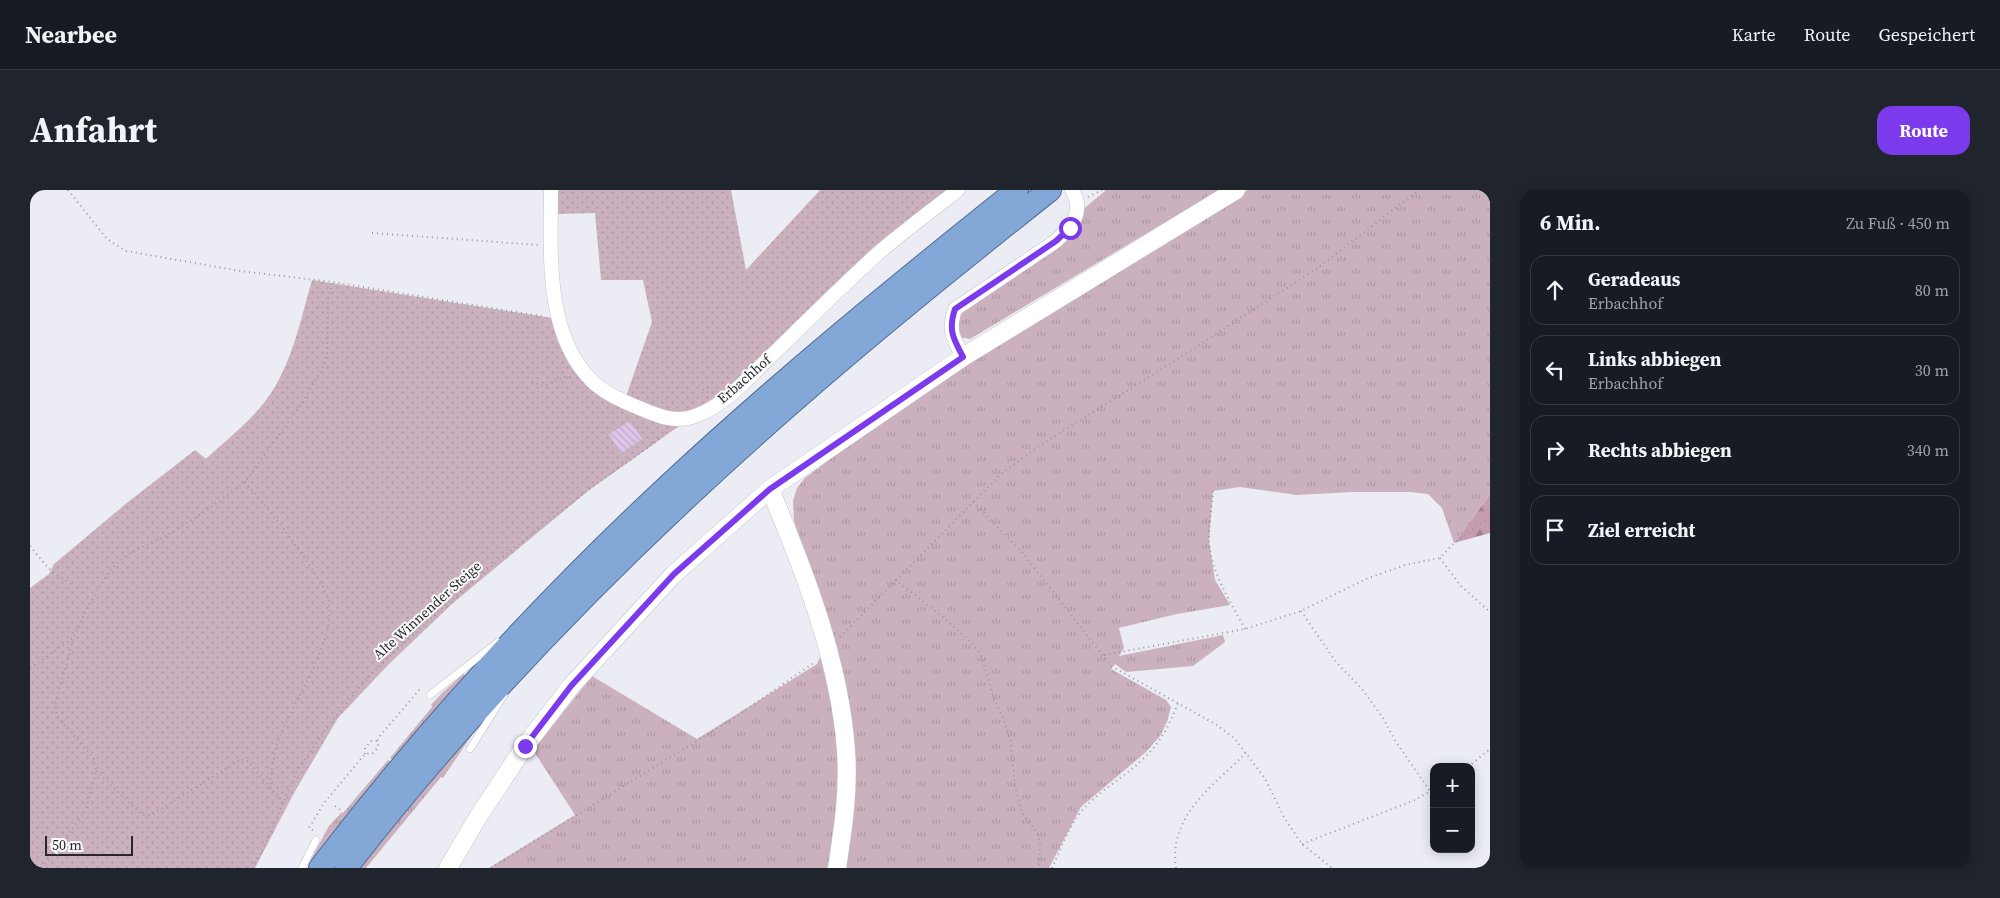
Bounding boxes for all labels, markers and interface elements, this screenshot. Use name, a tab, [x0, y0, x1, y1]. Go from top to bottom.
text: Nearbee	[25, 18, 117, 51]
text: Karte	[1732, 22, 1776, 47]
text: Route	[1804, 22, 1850, 47]
text: Gespeichert	[1878, 22, 1975, 47]
text: Anfahrt	[30, 106, 157, 154]
button: Route	[1877, 106, 1970, 155]
text: 6 Min.	[1540, 208, 1601, 237]
text: Zu Fuß · 450 m	[1846, 212, 1950, 234]
route start	[1059, 217, 1082, 240]
text: Geradeaus	[1588, 266, 1680, 292]
icon: ahead	[1541, 276, 1569, 304]
text: 80 m	[1915, 279, 1949, 301]
text: Erbachhof	[1588, 292, 1663, 314]
text: Links abbiegen	[1588, 346, 1721, 372]
street label: Erbachhof	[713, 349, 776, 408]
icon: left	[1541, 356, 1569, 384]
text: 30 m	[1915, 359, 1949, 381]
text: Erbachhof	[1588, 372, 1663, 394]
icon: right	[1541, 436, 1569, 464]
text: Rechts abbiegen	[1588, 437, 1732, 463]
text: 340 m	[1907, 439, 1949, 461]
icon: arrive	[1541, 516, 1569, 544]
text: Ziel erreicht	[1588, 517, 1695, 543]
street label: Alte Winnender Steige	[369, 556, 485, 664]
route end	[514, 735, 537, 758]
map controls	[1430, 763, 1475, 853]
button: +	[1430, 763, 1475, 808]
button: −	[1430, 808, 1475, 853]
scale bar	[45, 833, 132, 856]
text: 50 m	[52, 835, 82, 855]

